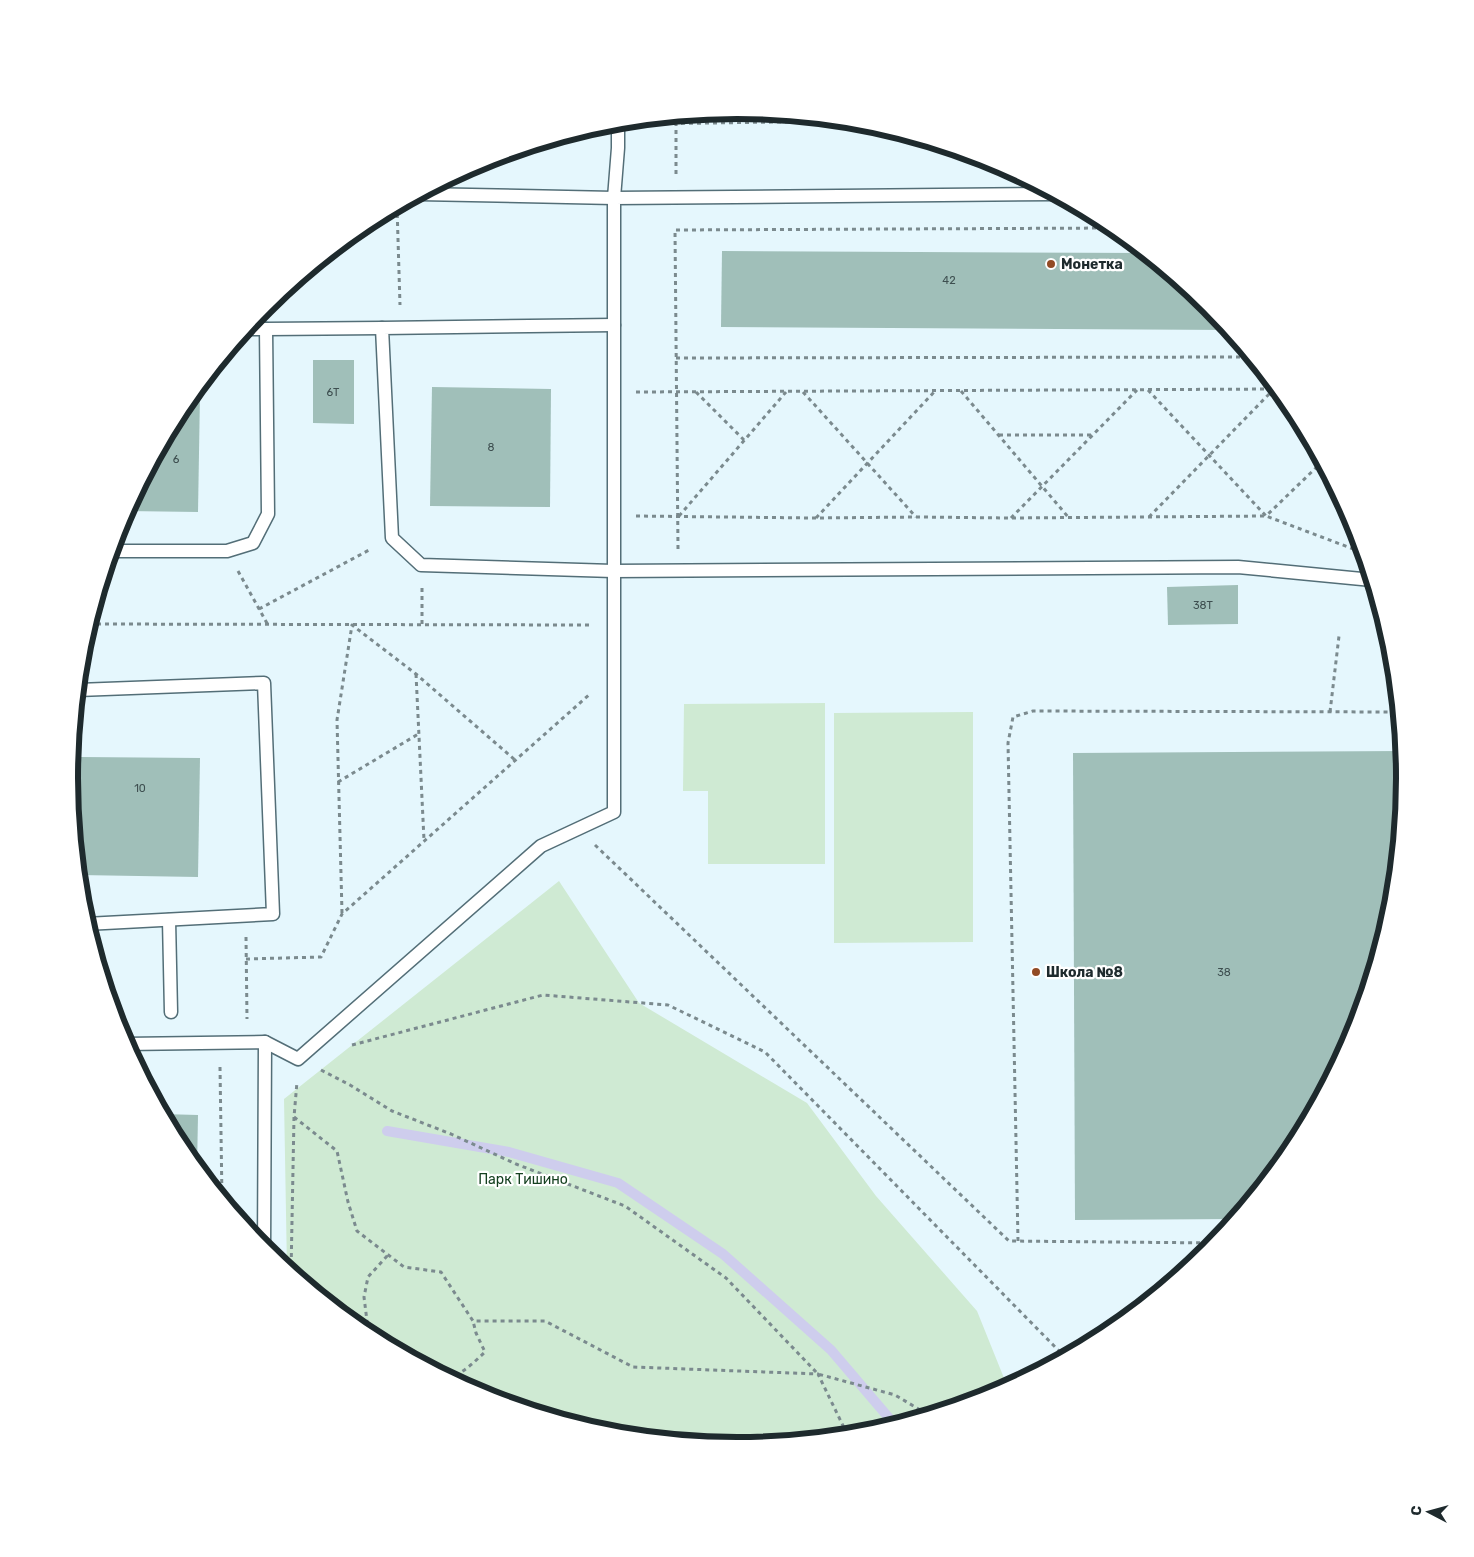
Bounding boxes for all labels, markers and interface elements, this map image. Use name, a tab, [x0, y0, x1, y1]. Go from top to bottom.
place label: Монетка	[1061, 256, 1123, 273]
marker: Монетка	[1045, 258, 1057, 270]
house number: 42	[942, 274, 956, 287]
house number: 6Т	[326, 386, 340, 399]
house number: 8	[488, 441, 495, 454]
house number: 6	[173, 453, 180, 466]
house number: 38Т	[1193, 599, 1214, 612]
house number: 10	[134, 782, 146, 795]
place label: Школа №8	[1046, 964, 1123, 981]
marker: Школа №8	[1030, 966, 1042, 978]
house number: 38	[1217, 966, 1231, 979]
park label: Парк Тишино	[478, 1171, 568, 1188]
north arrow	[1404, 1487, 1454, 1537]
text: С	[1408, 1505, 1426, 1516]

